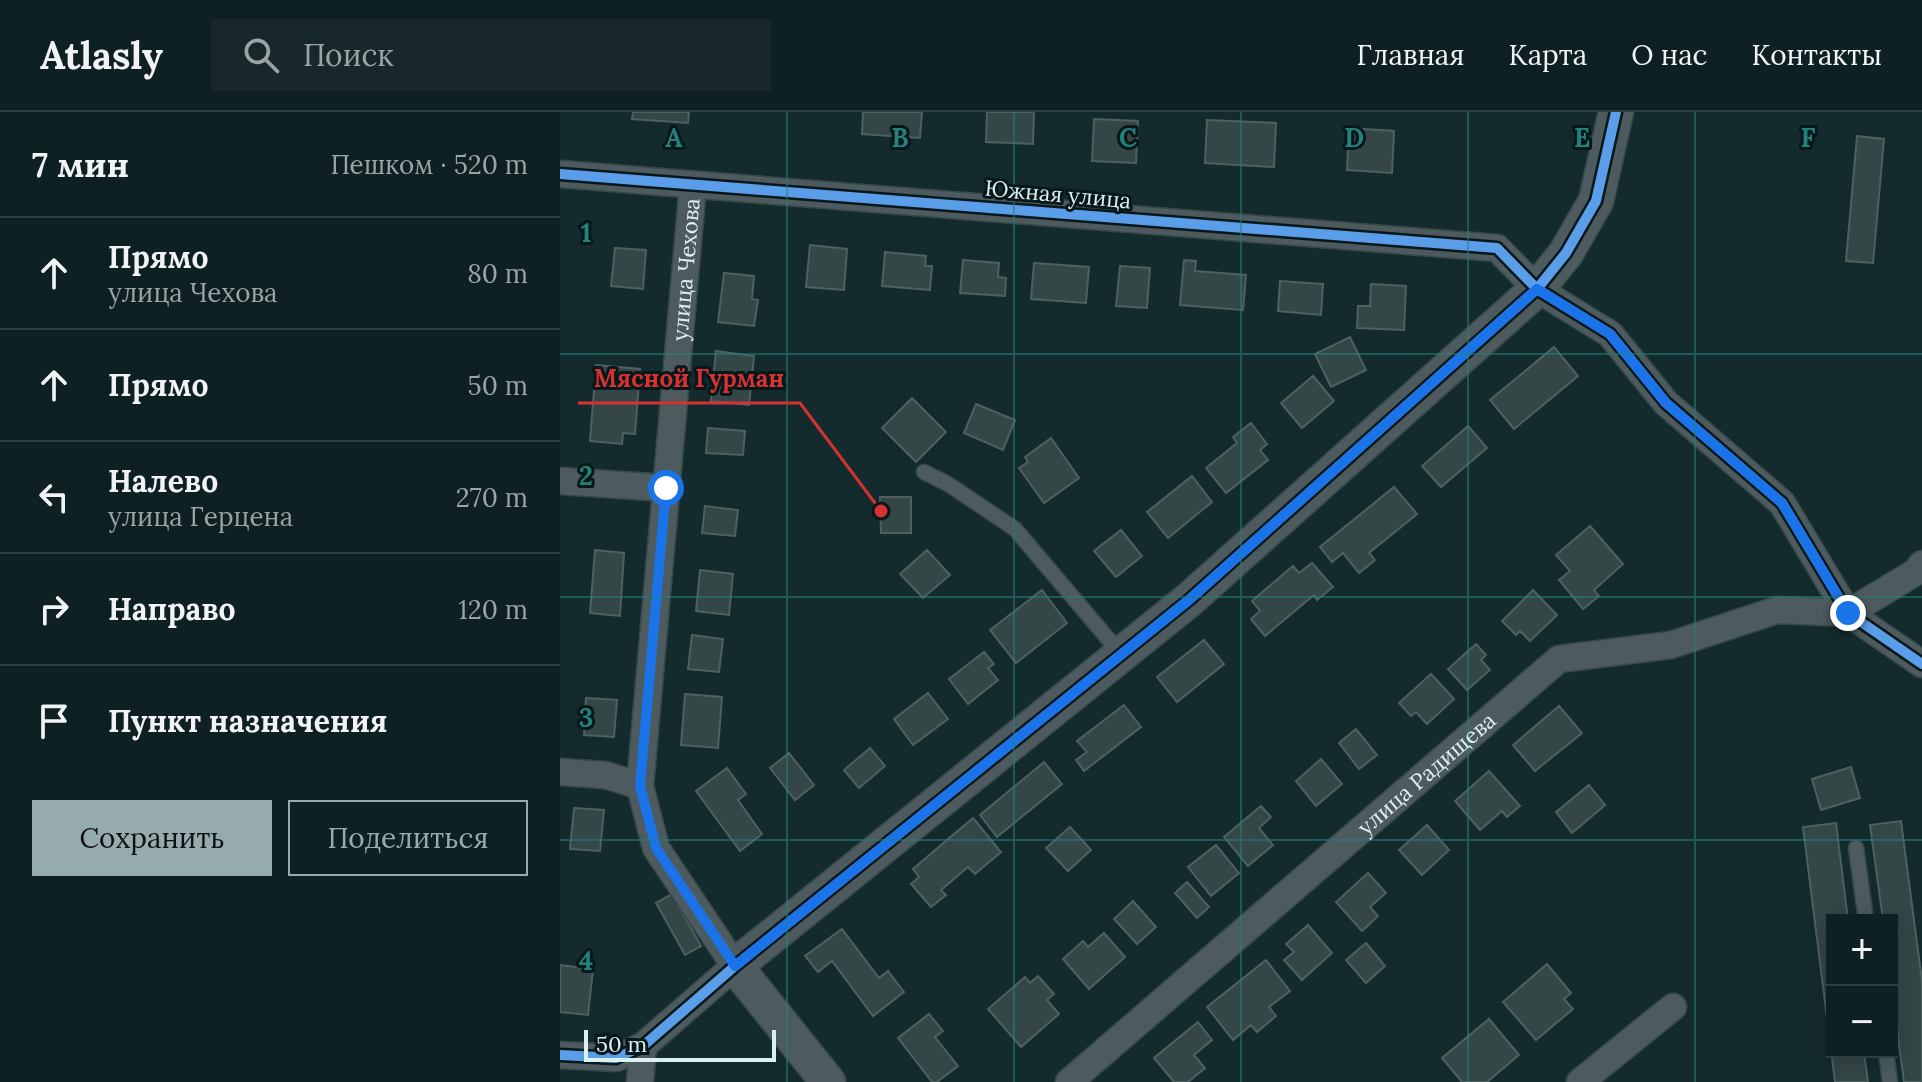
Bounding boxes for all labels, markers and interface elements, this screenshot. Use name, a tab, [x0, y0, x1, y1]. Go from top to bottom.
search box	[211, 19, 771, 91]
text: Atlasly	[40, 31, 163, 79]
icon: search	[239, 33, 283, 77]
text: Поиск	[303, 36, 394, 74]
text: Главная	[1356, 37, 1465, 73]
text: Карта	[1509, 37, 1587, 73]
text: О нас	[1631, 37, 1708, 73]
text: Контакты	[1752, 37, 1882, 73]
text: A	[665, 121, 683, 154]
text: B	[891, 121, 909, 154]
text: C	[1119, 121, 1137, 154]
text: D	[1344, 121, 1364, 154]
text: E	[1574, 121, 1590, 154]
text: F	[1801, 121, 1816, 154]
text: 7 мин	[32, 143, 129, 186]
text: Пешком · 520 m	[330, 148, 528, 181]
street label: Южная улица	[984, 174, 1132, 214]
street label: улица Чехова	[665, 197, 706, 342]
text: 1	[581, 216, 591, 249]
text: Прямо	[108, 238, 209, 276]
icon: ahead	[32, 251, 76, 295]
text: 80 m	[467, 257, 528, 290]
text: улица Чехова	[108, 276, 277, 309]
callout: Мясной Гурман	[578, 355, 800, 403]
icon: ahead	[32, 363, 76, 407]
text: Мясной Гурман	[594, 363, 784, 394]
text: Прямо	[108, 366, 209, 404]
text: 50 m	[468, 369, 528, 402]
text: 2	[579, 459, 593, 492]
text: Налево	[108, 462, 218, 500]
route start	[648, 470, 684, 506]
icon: left	[32, 475, 76, 519]
text: 270 m	[456, 481, 528, 514]
text: улица Герцена	[108, 500, 293, 533]
icon: right	[32, 587, 76, 631]
text: Направо	[108, 590, 236, 628]
text: 120 m	[458, 593, 528, 626]
route end	[1830, 595, 1866, 631]
icon: arrive	[32, 699, 76, 743]
text: 3	[579, 701, 593, 734]
text: Пункт назначения	[108, 702, 387, 740]
street label: улица Радищева	[1351, 706, 1501, 841]
button: Сохранить	[32, 800, 272, 876]
button: Поделиться	[288, 800, 528, 876]
map controls	[1826, 914, 1898, 1058]
button: +	[1826, 914, 1898, 986]
text: 4	[579, 944, 593, 977]
button: −	[1826, 986, 1898, 1058]
scale bar	[584, 1026, 776, 1062]
text: 50 m	[596, 1030, 647, 1058]

